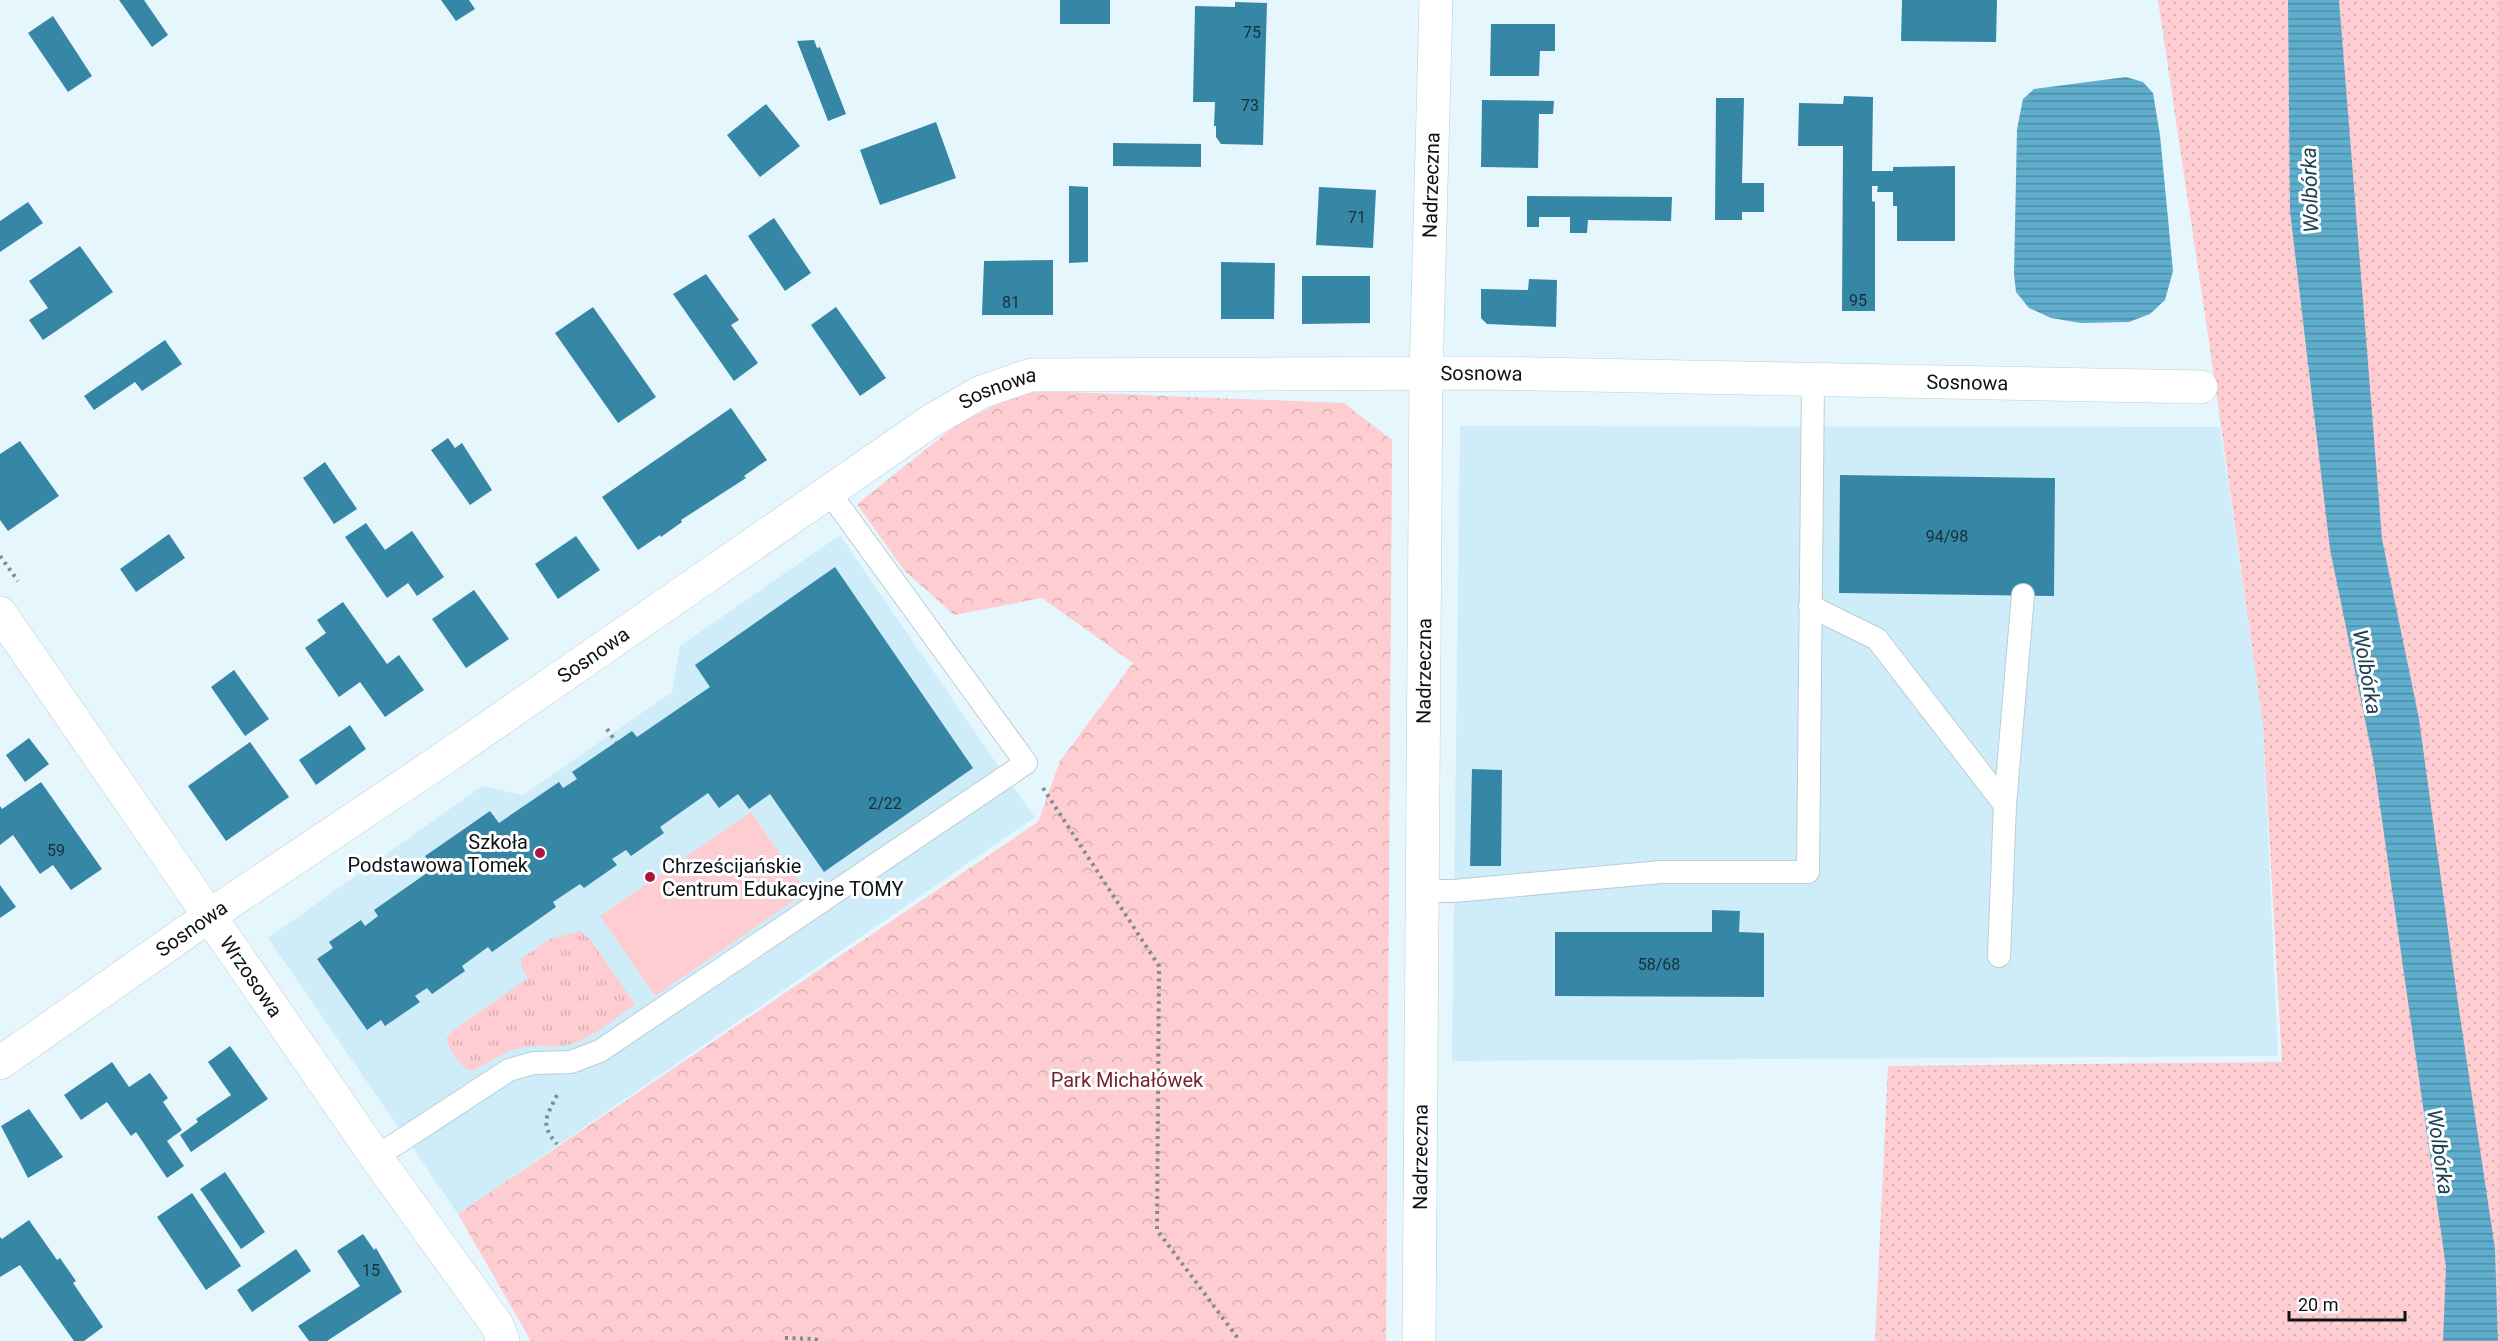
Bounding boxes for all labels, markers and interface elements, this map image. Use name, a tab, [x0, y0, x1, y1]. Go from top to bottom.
house number: 75	[1243, 23, 1261, 42]
house number: 73	[1241, 96, 1259, 115]
street label: Nadrzeczna	[1418, 132, 1444, 238]
water label: Wolbórka	[2297, 147, 2323, 233]
house number: 71	[1348, 208, 1366, 227]
house number: 95	[1849, 291, 1867, 310]
house number: 81	[1002, 293, 1020, 312]
street label: Sosnowa	[1440, 361, 1523, 386]
street label: Sosnowa	[954, 363, 1037, 414]
street label: Sosnowa	[1926, 370, 2009, 395]
house number: 94/98	[1926, 527, 1968, 546]
street label: Nadrzeczna	[1411, 618, 1436, 724]
street label: Sosnowa	[553, 622, 634, 688]
water label: Wolbórka	[2348, 628, 2386, 716]
house number: 2/22	[868, 794, 902, 813]
place label: Szkoła Podstawowa Tomek	[348, 830, 529, 877]
house number: 59	[47, 841, 65, 860]
marker: Szkoła Podstawowa Tomek	[533, 846, 547, 860]
place label: Chrześcijańskie Centrum Edukacyjne TOMY	[662, 854, 904, 901]
marker: Chrześcijańskie Centrum Edukacyjne TOMY	[643, 870, 657, 884]
street label: Sosnowa	[151, 895, 232, 962]
street label: Wrzosowa	[215, 931, 288, 1022]
house number: 58/68	[1638, 955, 1680, 974]
park label: Park Michałówek	[1051, 1068, 1204, 1092]
street label: Nadrzeczna	[1408, 1104, 1433, 1210]
water label: Wolbórka	[2422, 1108, 2458, 1196]
house number: 15	[362, 1261, 380, 1280]
scale bar	[2289, 1284, 2404, 1322]
text: 20 m	[2298, 1294, 2338, 1315]

